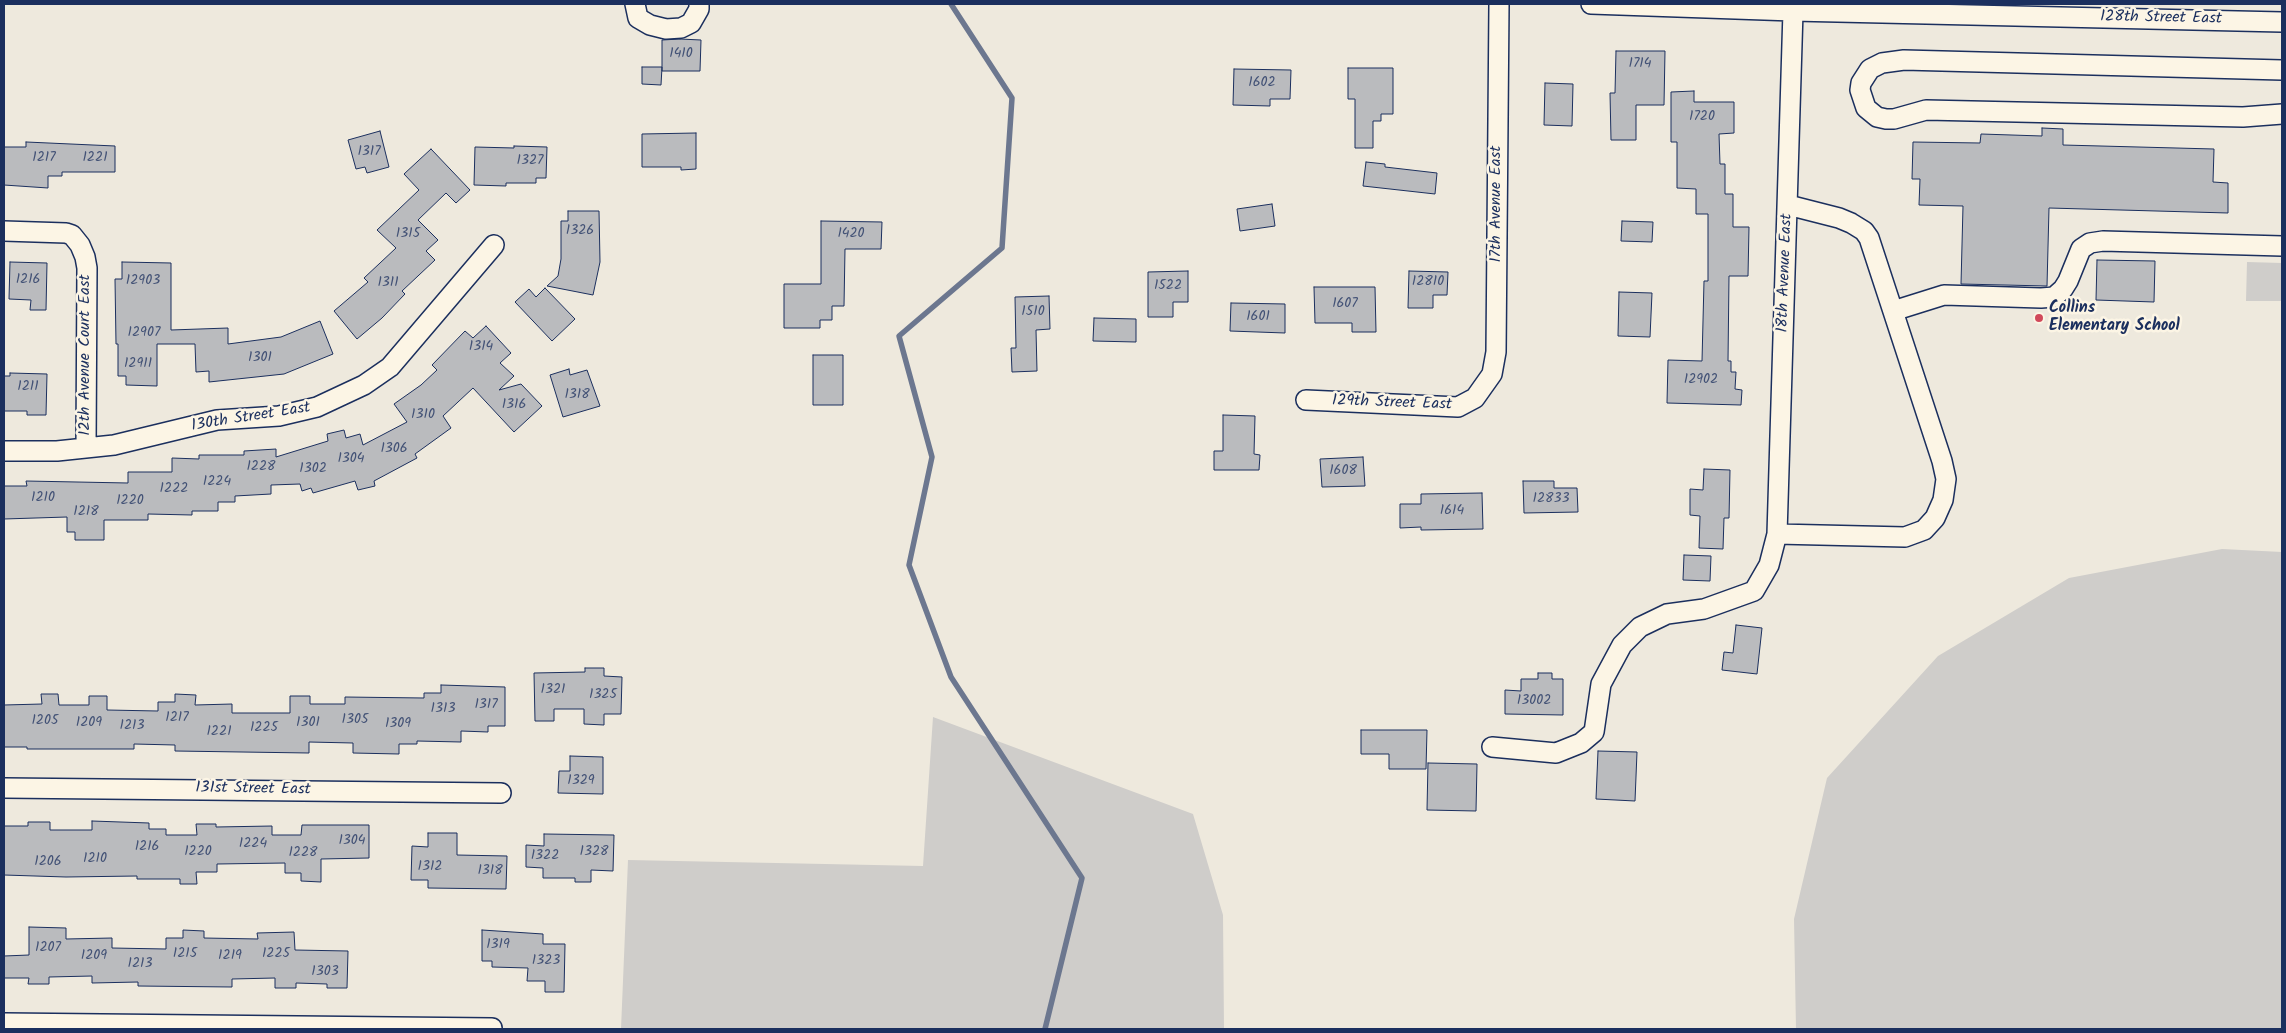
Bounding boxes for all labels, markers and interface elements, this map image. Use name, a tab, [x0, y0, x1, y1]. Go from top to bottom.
street label: 128th Street East	[2100, 8, 2222, 30]
house number: 1410	[669, 47, 693, 63]
house number: 1714	[1629, 57, 1651, 73]
house number: 1602	[1248, 76, 1276, 92]
house number: 1720	[1689, 110, 1715, 126]
house number: 1317	[357, 145, 381, 161]
street label: 17th Avenue East	[1487, 146, 1507, 262]
house number: 1217	[32, 151, 56, 167]
house number: 1221	[82, 151, 108, 167]
house number: 1327	[517, 154, 543, 170]
street label: 18th Avenue East	[1774, 213, 1798, 333]
house number: 1326	[566, 224, 594, 240]
house number: 1315	[396, 227, 420, 243]
house number: 1420	[837, 227, 865, 243]
house number: 1216	[16, 273, 40, 289]
street label: 12th Avenue Court East	[76, 274, 96, 436]
house number: 12903	[126, 274, 160, 290]
house number: 12810	[1412, 275, 1444, 291]
house number: 1311	[377, 276, 399, 292]
house number: 1522	[1154, 279, 1182, 295]
house number: 1607	[1332, 297, 1358, 313]
place label: Collins Elementary School	[2049, 299, 2180, 337]
house number: 1510	[1021, 305, 1045, 321]
house number: 1601	[1246, 310, 1270, 326]
marker: Collins Elementary School	[2033, 312, 2045, 324]
house number: 12907	[128, 326, 160, 342]
house number: 1314	[469, 340, 493, 356]
house number: 1301	[248, 351, 272, 367]
house number: 12911	[124, 357, 152, 373]
house number: 12902	[1684, 373, 1718, 389]
house number: 1211	[17, 380, 39, 396]
house number: 1318	[564, 388, 590, 404]
street label: 129th Street East	[1332, 392, 1452, 416]
house number: 1316	[502, 398, 526, 414]
street label: 130th Street East	[190, 399, 312, 437]
house number: 1310	[411, 408, 435, 424]
house number: 1306	[380, 442, 408, 458]
house number: 1304	[337, 452, 365, 468]
house number: 1228	[246, 460, 276, 476]
house number: 1302	[299, 462, 327, 478]
house number: 1608	[1329, 464, 1357, 480]
house number: 1224	[203, 475, 231, 491]
house number: 1222	[160, 482, 188, 498]
house number: 1210	[31, 491, 55, 507]
house number: 12833	[1533, 492, 1569, 508]
house number: 1220	[116, 494, 144, 510]
house number: 1614	[1440, 504, 1464, 520]
house number: 1218	[73, 505, 99, 521]
house number: 1321	[541, 683, 565, 699]
house number: 1325	[589, 688, 617, 704]
house number: 13002	[1517, 694, 1551, 710]
house number: 1317	[474, 698, 498, 714]
house number: 1313	[431, 702, 455, 718]
house number: 1217	[165, 711, 189, 727]
house number: 1305	[342, 713, 368, 729]
house number: 1205	[31, 714, 59, 730]
house number: 1209	[76, 716, 102, 732]
house number: 1301	[296, 716, 320, 732]
house number: 1309	[385, 717, 411, 733]
house number: 1213	[120, 719, 144, 735]
house number: 1225	[250, 721, 278, 737]
house number: 1221	[206, 725, 232, 741]
house number: 1329	[567, 774, 595, 790]
street label: 131st Street East	[195, 779, 311, 801]
house number: 1304	[338, 834, 366, 850]
house number: 1224	[239, 837, 267, 853]
house number: 1216	[135, 840, 159, 856]
house number: 1220	[184, 845, 212, 861]
house number: 1328	[580, 845, 608, 861]
house number: 1228	[288, 846, 318, 862]
house number: 1322	[531, 849, 559, 865]
house number: 1210	[83, 852, 107, 868]
house number: 1206	[34, 855, 62, 871]
house number: 1312	[418, 860, 442, 876]
house number: 1318	[477, 864, 503, 880]
house number: 1319	[486, 938, 510, 954]
house number: 1207	[35, 941, 61, 957]
house number: 1215	[173, 947, 197, 963]
house number: 1225	[262, 947, 290, 963]
house number: 1209	[81, 949, 107, 965]
house number: 1219	[218, 949, 242, 965]
house number: 1323	[532, 954, 560, 970]
house number: 1213	[128, 957, 152, 973]
house number: 1303	[311, 965, 339, 981]

